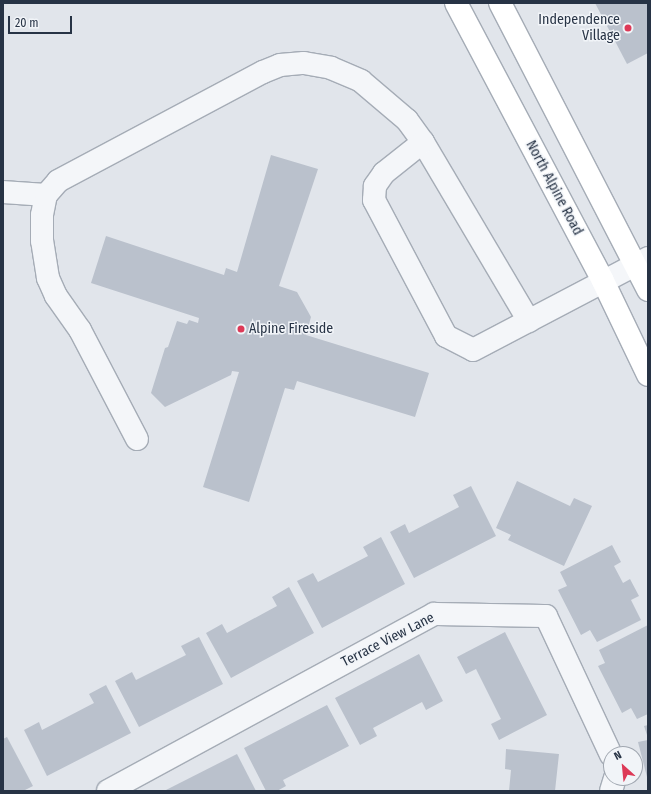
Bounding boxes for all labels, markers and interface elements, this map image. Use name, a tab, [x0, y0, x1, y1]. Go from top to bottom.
scale bar	[10, 8, 74, 34]
place label: Independence Village	[538, 12, 620, 44]
text: 20 m	[15, 16, 39, 30]
marker: Independence Village	[623, 23, 633, 33]
street label: North Alpine Road	[522, 138, 586, 238]
place label: Alpine Fireside	[249, 321, 333, 337]
marker: Alpine Fireside	[236, 324, 246, 334]
street label: Terrace View Lane	[339, 609, 437, 671]
north arrow	[603, 746, 643, 786]
text: N	[612, 748, 624, 763]

